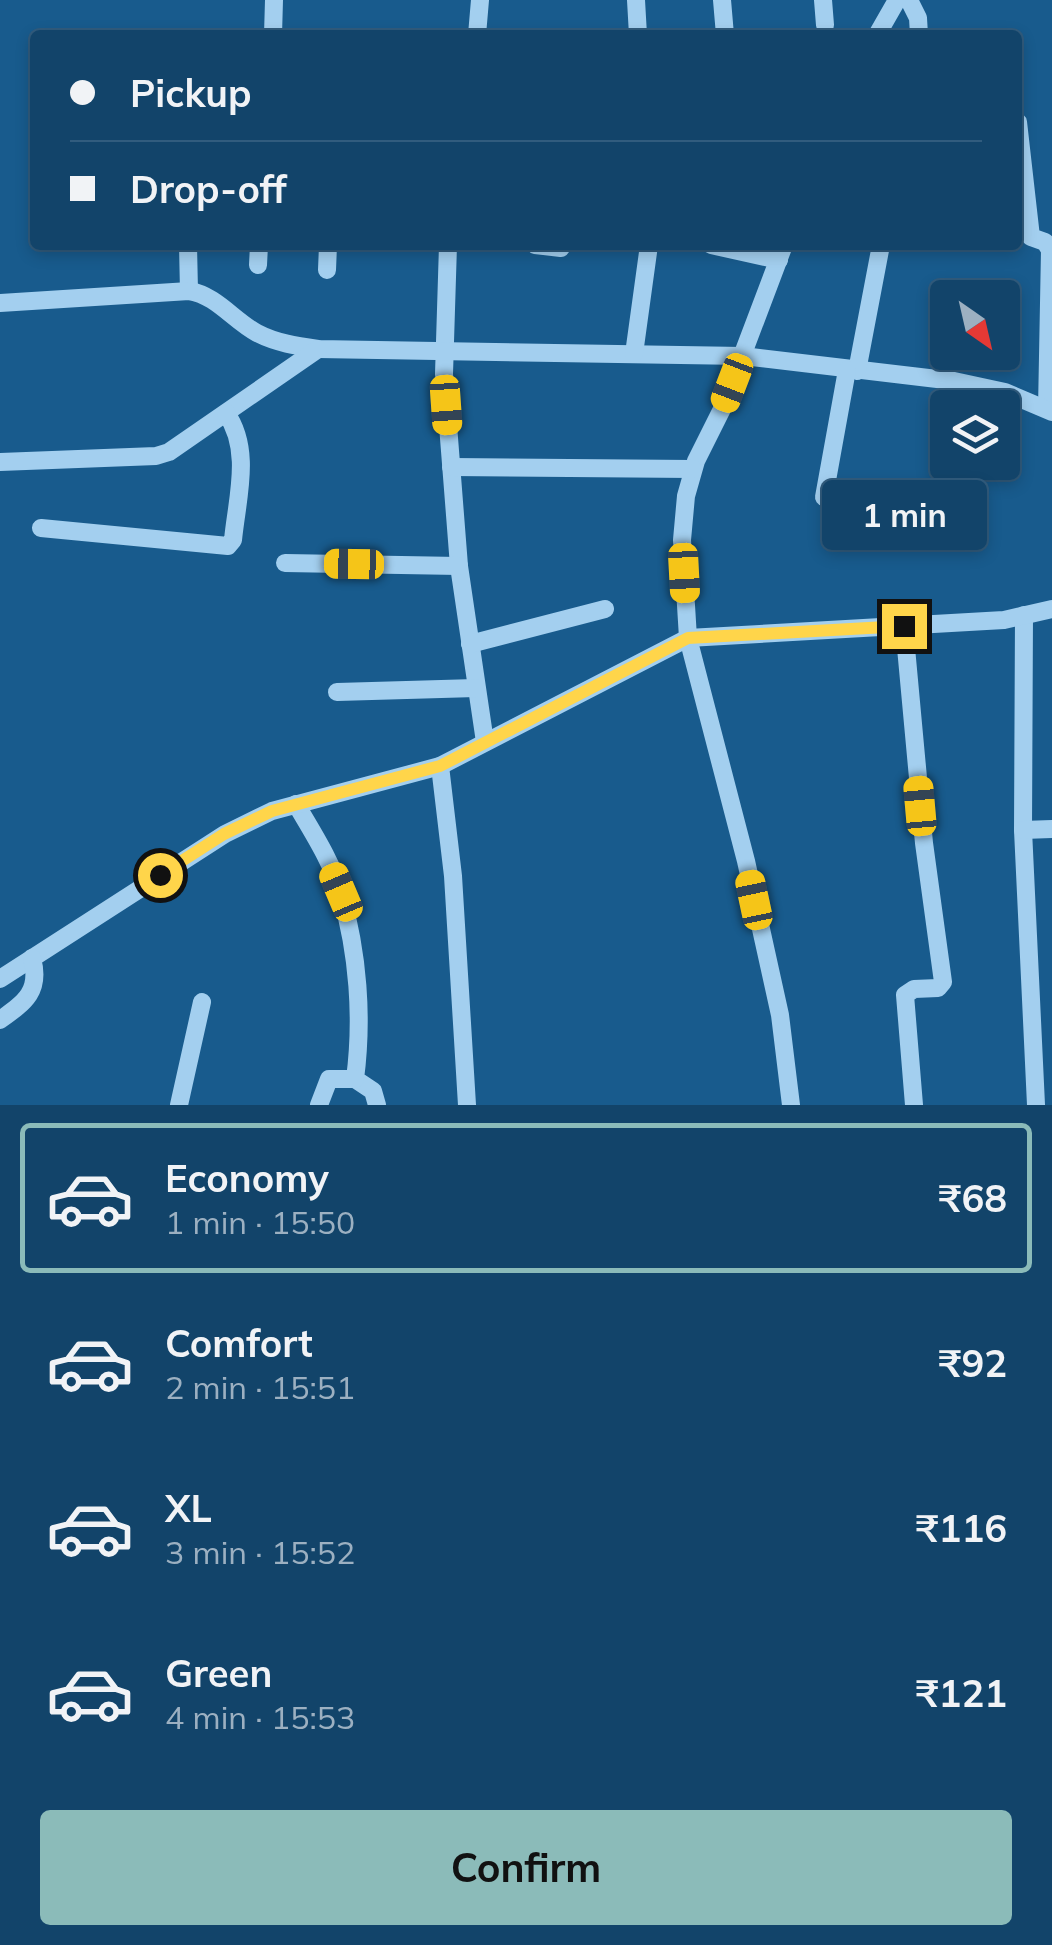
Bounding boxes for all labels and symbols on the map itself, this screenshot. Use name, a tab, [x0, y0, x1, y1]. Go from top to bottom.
north arrow	[930, 280, 1020, 370]
car	[707, 350, 757, 416]
car	[429, 374, 463, 436]
callout: 1 min	[822, 481, 986, 551]
car	[667, 542, 701, 604]
car	[324, 548, 384, 580]
route end	[882, 604, 927, 649]
car	[902, 775, 938, 837]
route start	[138, 853, 183, 898]
car	[315, 859, 367, 925]
car	[733, 868, 775, 932]

